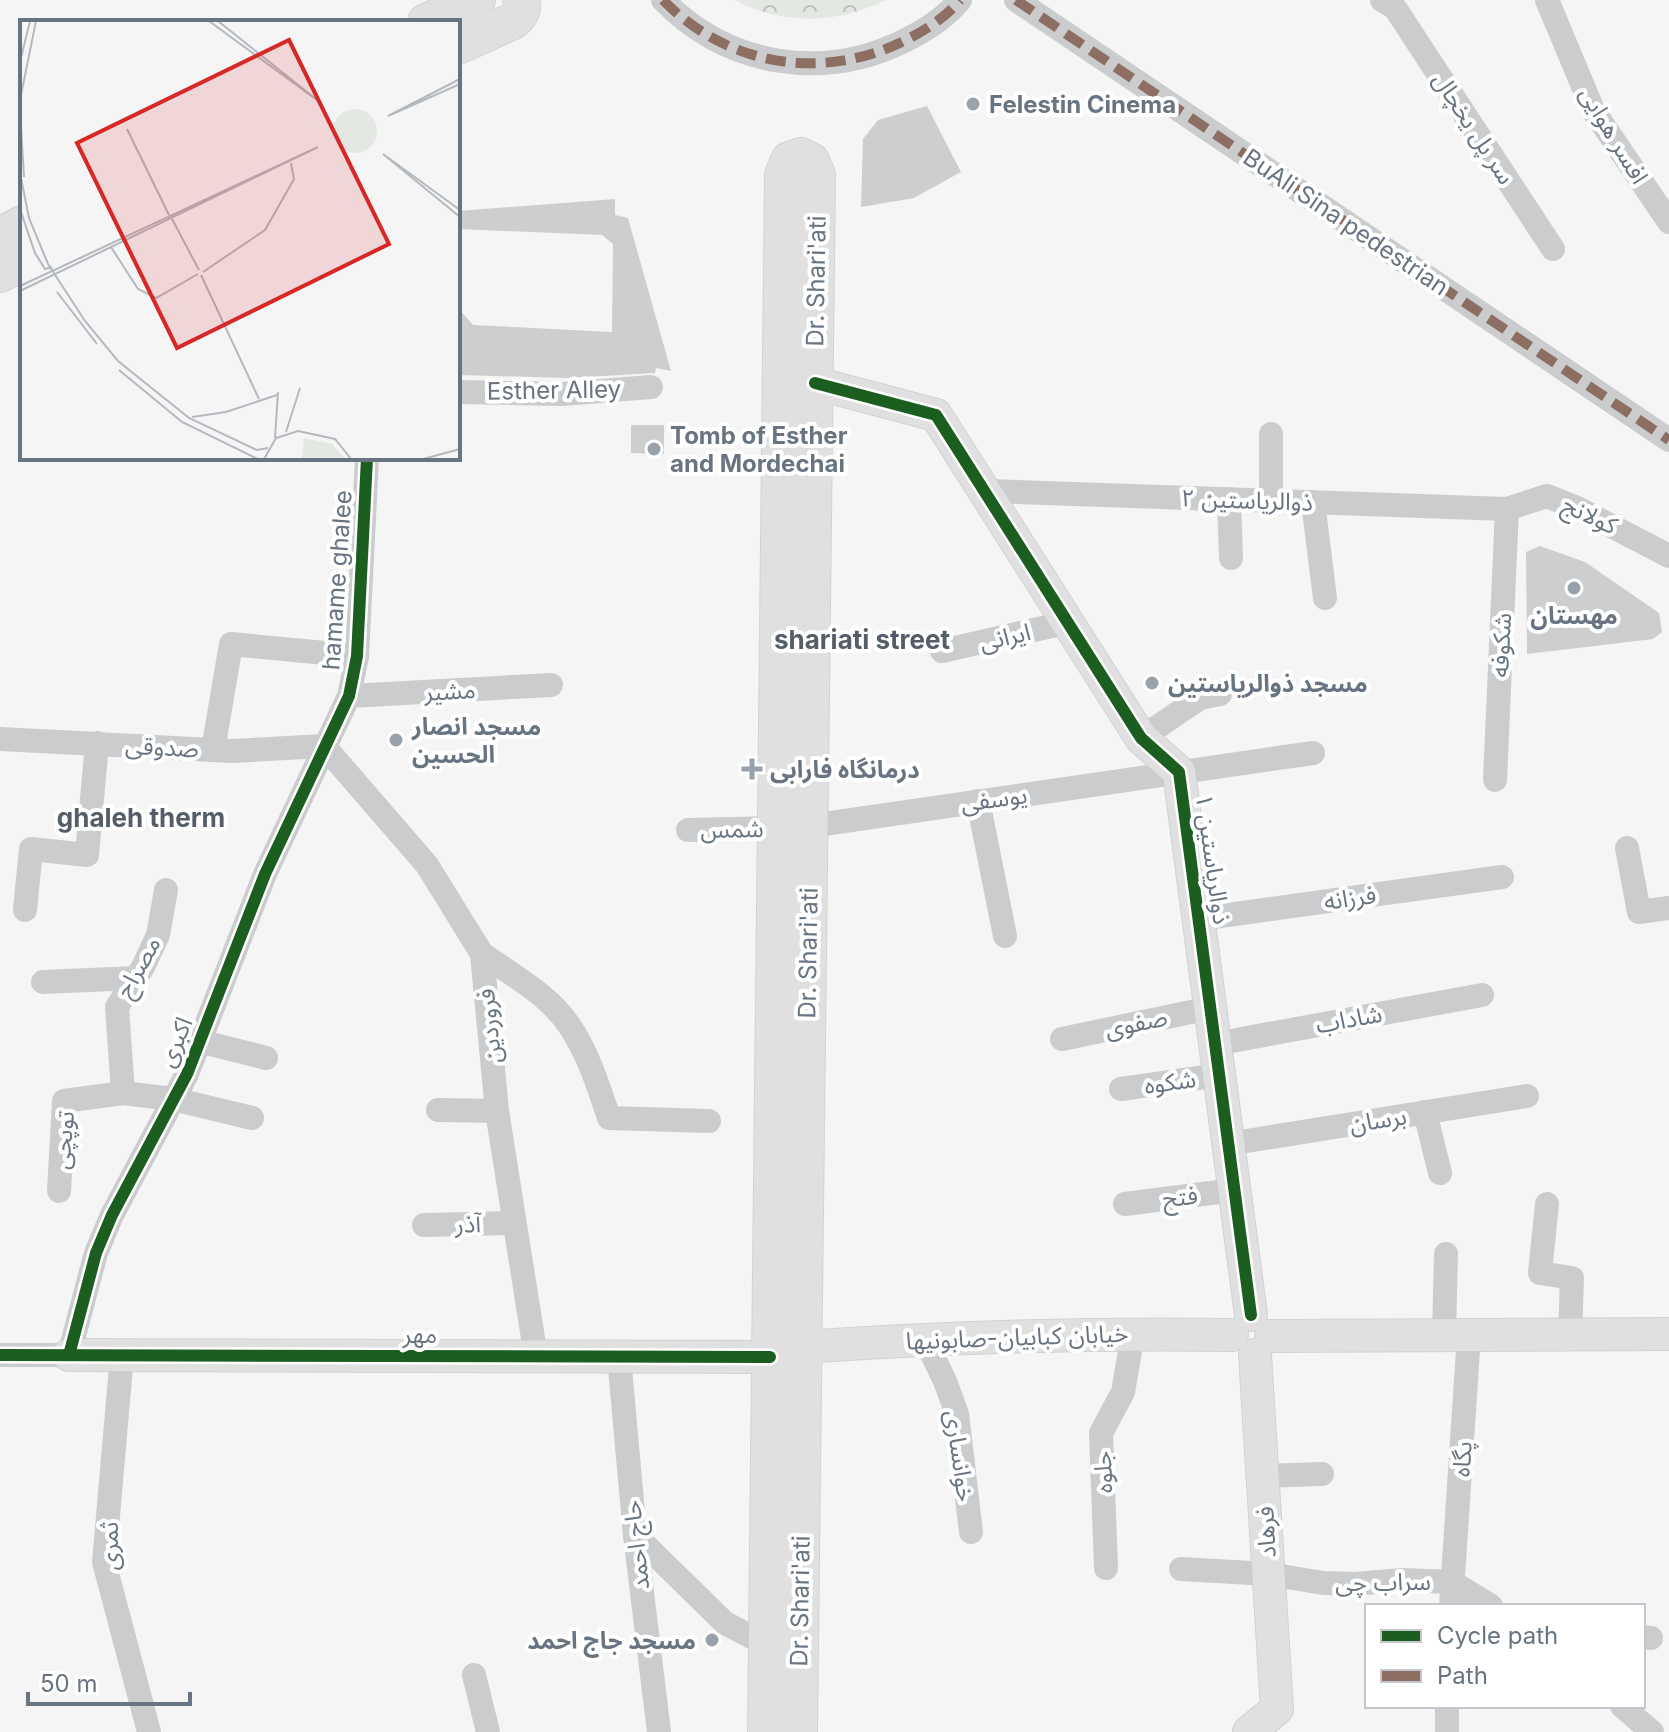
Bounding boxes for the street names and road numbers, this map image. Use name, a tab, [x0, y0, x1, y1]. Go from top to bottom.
street label: سر پل یخچال	[1426, 66, 1521, 190]
street label: افسر هوایی	[1574, 81, 1654, 189]
street label: BuAli Sina pedestrian	[1238, 143, 1454, 301]
street label: Dr. Shari'ati	[800, 215, 832, 347]
street label: Esther Alley	[487, 374, 621, 406]
street label: ذوالریاستین ۲	[1181, 483, 1313, 517]
street label: hamame ghalee	[316, 489, 358, 671]
street label: کولانج	[1557, 490, 1623, 543]
street label: شکوفه	[1485, 612, 1517, 678]
street label: ایرانی	[977, 617, 1033, 657]
street label: مشیر	[423, 675, 476, 707]
street label: صدوقی	[125, 731, 199, 763]
street label: یوسفی	[959, 780, 1029, 818]
street label: ذوالریاستین ۱	[1189, 792, 1237, 926]
street label: شمس	[700, 814, 764, 844]
street label: فرزانه	[1322, 880, 1378, 916]
street label: Dr. Shari'ati	[792, 887, 824, 1019]
street label: مصراح	[109, 931, 169, 1004]
street label: فروردین	[471, 987, 507, 1065]
street label: شاداب	[1314, 999, 1384, 1039]
street label: صفوی	[1102, 1002, 1170, 1044]
street label: اکبری	[152, 1013, 198, 1071]
street label: شکوه	[1142, 1064, 1198, 1100]
street label: برسان	[1347, 1101, 1409, 1139]
street label: توپچی	[46, 1110, 81, 1171]
street label: فتح	[1161, 1180, 1200, 1217]
street label: آذر	[454, 1209, 482, 1239]
street label: خیابان کبابیان-صابونیها	[905, 1319, 1129, 1355]
street label: مهر	[402, 1320, 437, 1349]
street label: خوانساری	[939, 1408, 981, 1504]
street label: پگاه	[1446, 1440, 1479, 1478]
street label: جلوه	[1088, 1450, 1118, 1494]
street label: حاج احمد	[617, 1499, 658, 1591]
street label: فرهاد	[1250, 1506, 1282, 1558]
street label: ثمری	[95, 1522, 124, 1570]
street label: Dr. Shari'ati	[784, 1535, 816, 1667]
street label: سراب چی	[1335, 1567, 1431, 1598]

